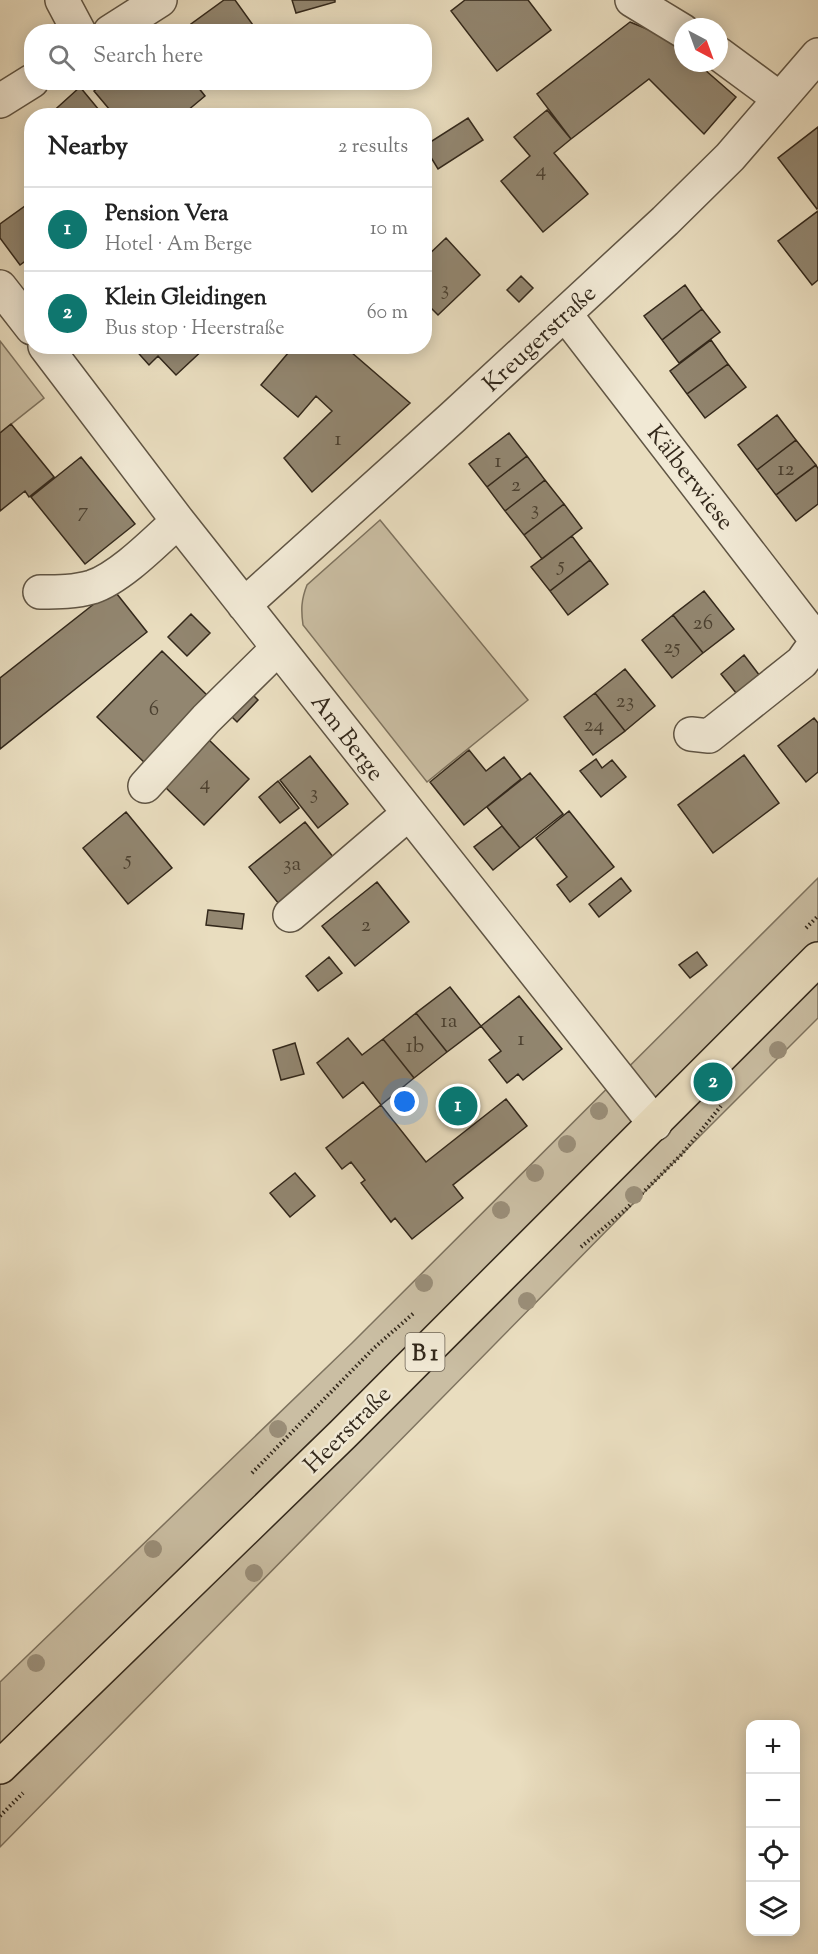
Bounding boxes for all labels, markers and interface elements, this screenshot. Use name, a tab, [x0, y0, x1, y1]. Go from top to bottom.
north arrow	[674, 18, 728, 72]
search box	[24, 24, 432, 90]
icon: search	[45, 41, 78, 74]
text: Search here	[93, 41, 203, 73]
text: Nearby	[48, 129, 128, 166]
text: 2 results	[338, 133, 408, 162]
house number: 4	[536, 156, 546, 186]
text: Pension Vera	[105, 199, 228, 231]
text: 1	[64, 215, 71, 244]
text: 10 m	[370, 215, 408, 244]
text: Hotel · Am Berge	[105, 231, 252, 260]
house number: 3	[441, 275, 449, 305]
street label: Kreugerstraße	[476, 278, 605, 401]
text: Klein Gleidingen	[105, 283, 267, 315]
text: 2	[63, 299, 72, 328]
text: 60 m	[367, 299, 408, 328]
text: Bus stop · Heerstraße	[105, 315, 285, 344]
street label: Kälberwiese	[638, 418, 741, 538]
house number: 1	[334, 425, 342, 455]
house number: 1	[494, 447, 502, 477]
house number: 12	[778, 455, 795, 485]
house number: 2	[511, 471, 521, 501]
house number: 3	[531, 495, 539, 525]
house number: 7	[78, 497, 89, 527]
house number: 5	[556, 551, 565, 581]
house number: 26	[693, 609, 713, 639]
house number: 25	[663, 633, 681, 663]
street label: Am Berge	[301, 687, 391, 789]
house number: 23	[616, 687, 634, 717]
house number: 6	[149, 695, 159, 725]
house number: 24	[584, 711, 604, 741]
house number: 4	[200, 769, 210, 799]
house number: 3	[310, 779, 318, 809]
house number: 5	[123, 845, 132, 875]
house number: 3a	[283, 850, 301, 880]
house number: 2	[361, 911, 371, 941]
house number: 1a	[441, 1007, 458, 1037]
house number: 1	[517, 1025, 525, 1055]
house number: 1b	[406, 1032, 424, 1062]
pin: 2	[694, 1060, 732, 1104]
pin: 1	[438, 1084, 478, 1128]
your location	[390, 1087, 419, 1116]
road number: B 1	[406, 1333, 444, 1371]
street label: Heerstraße	[297, 1379, 400, 1482]
map controls	[746, 1720, 800, 1936]
button: +	[746, 1720, 800, 1774]
button: −	[746, 1774, 800, 1828]
button: locate	[746, 1828, 800, 1882]
button: layers	[746, 1882, 800, 1936]

